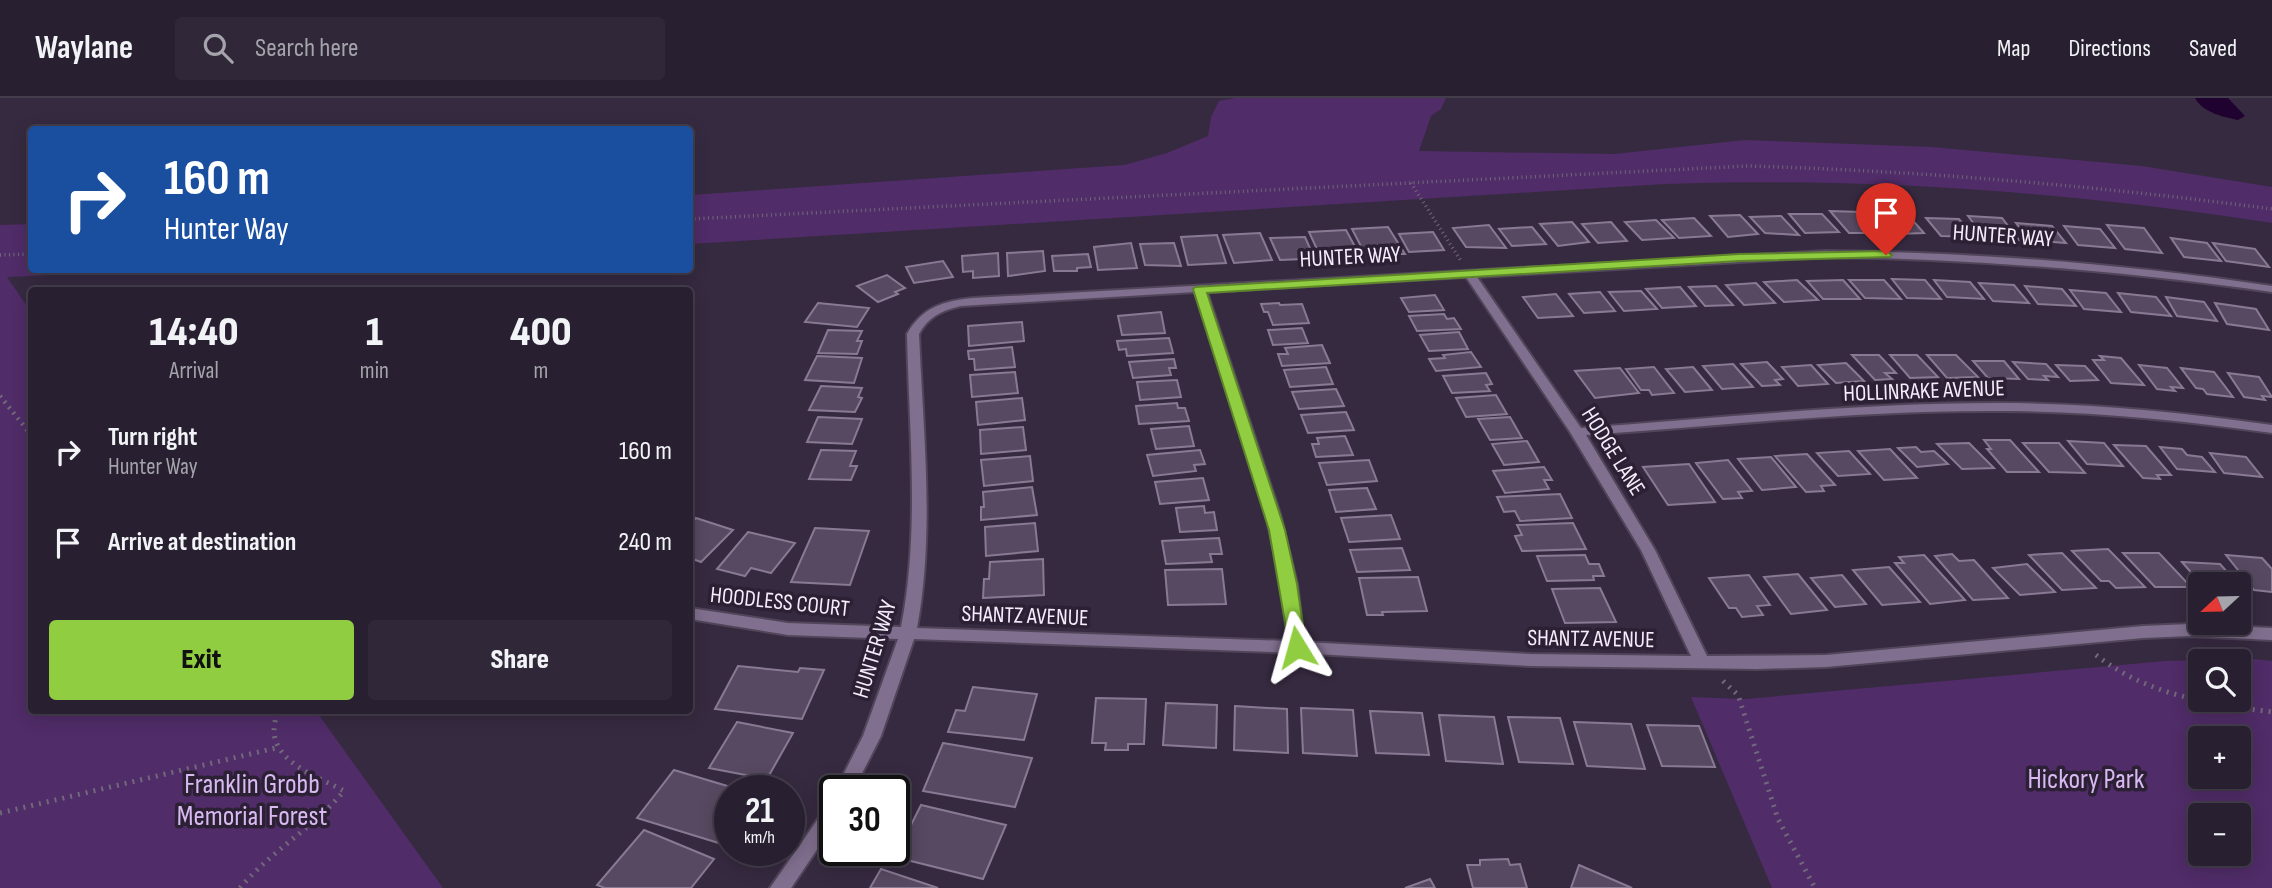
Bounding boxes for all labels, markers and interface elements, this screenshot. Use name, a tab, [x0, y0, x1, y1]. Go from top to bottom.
search box	[175, 17, 665, 80]
text: Waylane	[35, 28, 133, 68]
icon: search	[199, 29, 237, 67]
text: Search here	[255, 33, 358, 64]
text: Map	[1997, 34, 2030, 63]
text: Directions	[2068, 34, 2151, 63]
text: Saved	[2189, 34, 2237, 63]
text: 160 m	[164, 150, 270, 209]
icon: right	[49, 154, 140, 245]
pin	[1856, 183, 1916, 255]
icon: arrive	[1867, 194, 1905, 232]
text: Hunter Way	[164, 210, 289, 249]
street label: HUNTER WAY	[1952, 219, 2055, 254]
street label: HUNTER WAY	[1299, 240, 1402, 274]
text: 14:40	[149, 307, 239, 358]
text: 1	[366, 307, 383, 358]
text: 400	[510, 307, 572, 358]
text: Arrival	[169, 357, 219, 385]
text: min	[360, 357, 389, 385]
text: m	[533, 357, 548, 385]
street label: HOLLINRAKE AVENUE	[1843, 374, 2005, 408]
street label: HODGE LANE	[1575, 402, 1651, 501]
text: Turn right	[108, 422, 197, 453]
icon: right	[49, 433, 87, 471]
text: 160 m	[619, 436, 672, 467]
text: Hunter Way	[108, 453, 198, 481]
icon: arrive	[49, 524, 87, 562]
text: Arrive at destination	[108, 527, 296, 558]
text: 240 m	[618, 527, 672, 558]
north arrow	[2188, 572, 2250, 635]
map controls	[2188, 572, 2251, 866]
street label: HOODLESS COURT	[709, 581, 851, 623]
street label: HUNTER WAY	[847, 597, 903, 702]
street label: SHANTZ AVENUE	[961, 600, 1089, 632]
position arrow	[1260, 610, 1334, 684]
button: Exit	[49, 620, 354, 700]
button: Share	[368, 620, 672, 700]
street label: SHANTZ AVENUE	[1527, 624, 1655, 654]
button: search	[2188, 649, 2251, 712]
button: +	[2188, 726, 2251, 789]
park label: Hickory Park	[2028, 763, 2145, 796]
park label: Franklin Grobb Memorial Forest	[177, 768, 327, 833]
speed limit sign: 30	[819, 775, 910, 866]
text: 21	[745, 790, 774, 833]
button: −	[2188, 803, 2251, 866]
text: km/h	[744, 827, 775, 848]

